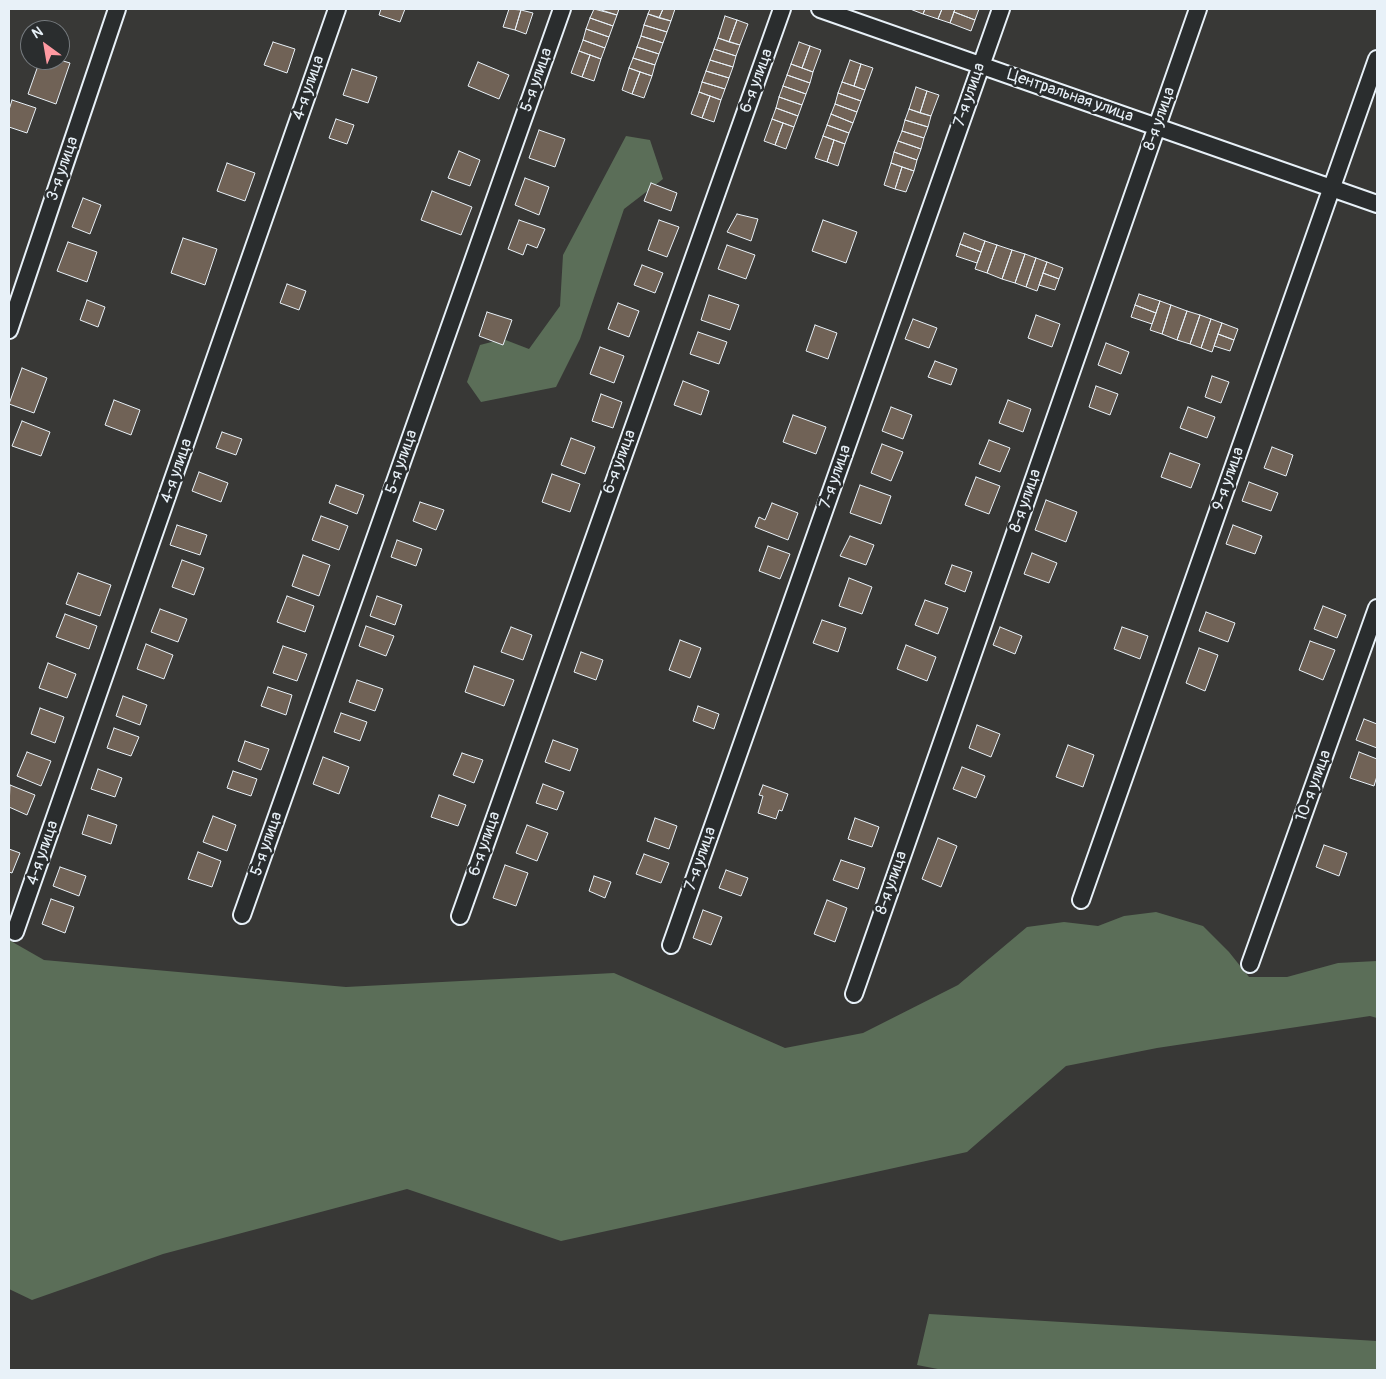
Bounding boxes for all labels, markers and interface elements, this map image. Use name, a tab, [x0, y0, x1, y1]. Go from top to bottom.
north arrow	[20, 20, 70, 70]
text: N	[29, 23, 46, 42]
street label: 5-я улица	[517, 46, 557, 114]
street label: 6-я улица	[737, 46, 777, 116]
street label: 4-я улица	[289, 53, 329, 123]
street label: 7-я улица	[950, 61, 990, 129]
street label: Центральная улица	[1004, 65, 1136, 127]
street label: 8-я улица	[1140, 85, 1180, 153]
street label: 3-я улица	[43, 134, 83, 204]
street label: 6-я улица	[600, 427, 640, 497]
street label: 5-я улица	[382, 428, 422, 496]
street label: 4-я улица	[157, 436, 197, 506]
street label: 7-я улица	[816, 443, 856, 511]
street label: 9-я улица	[1209, 445, 1249, 513]
street label: 8-я улица	[1006, 467, 1046, 535]
street label: 10-я улица	[1292, 748, 1336, 824]
street label: 6-я улица	[465, 809, 505, 879]
street label: 5-я улица	[247, 810, 287, 878]
street label: 4-я улица	[23, 818, 63, 888]
street label: 7-я улица	[681, 825, 721, 893]
street label: 8-я улица	[872, 849, 912, 917]

